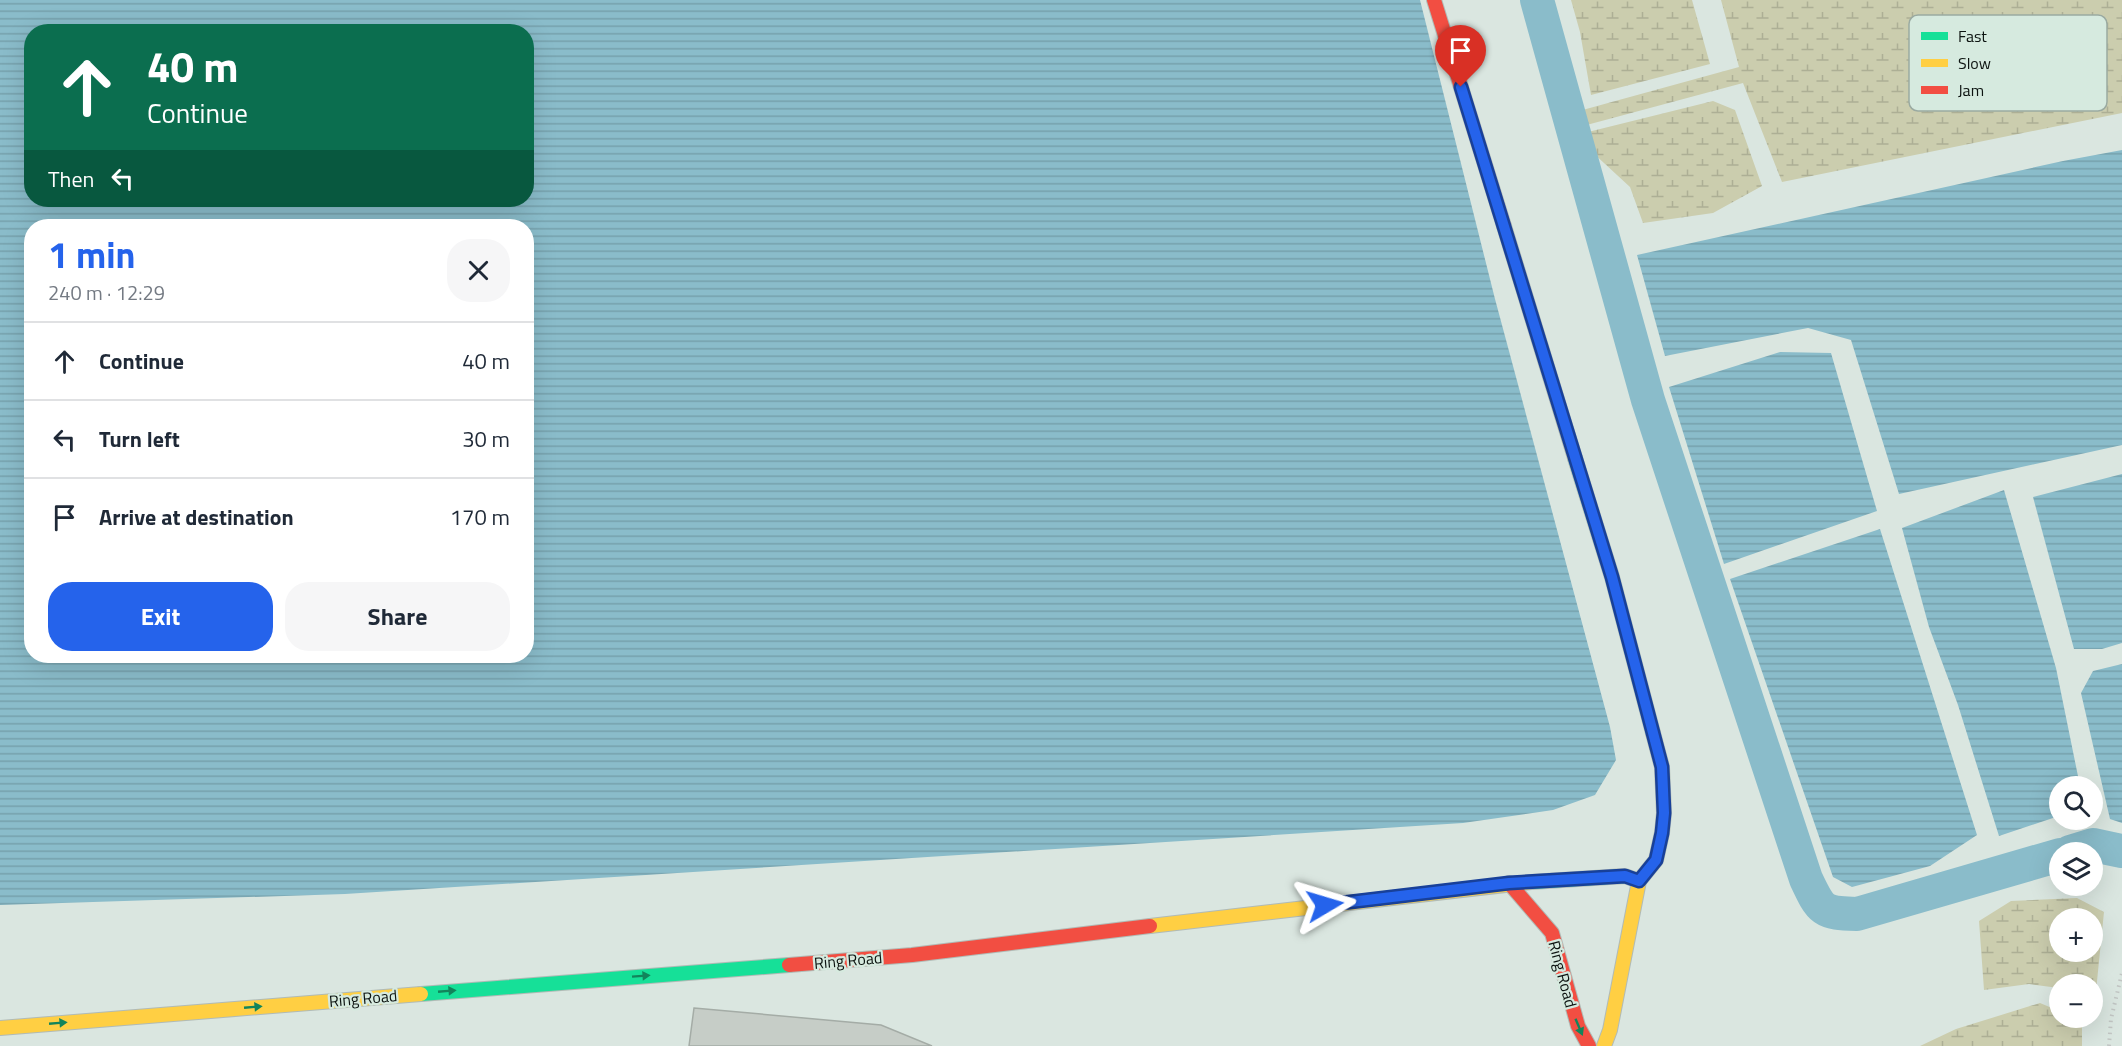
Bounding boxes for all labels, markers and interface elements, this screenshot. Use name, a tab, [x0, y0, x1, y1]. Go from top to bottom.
legend	[1909, 15, 2107, 111]
text: Fast	[1958, 24, 1987, 48]
pin	[1435, 25, 1486, 87]
text: 40 m	[147, 34, 239, 98]
icon: arrive	[1444, 34, 1477, 67]
icon: ahead	[48, 48, 126, 126]
text: Slow	[1958, 51, 1991, 75]
text: Jam	[1958, 78, 1984, 102]
text: Continue	[147, 92, 248, 133]
text: Then	[48, 162, 94, 196]
icon: left	[106, 162, 139, 195]
text: 1 min	[48, 227, 135, 282]
button: close	[447, 239, 510, 302]
text: 240 m · 12:29	[48, 277, 165, 308]
text: Continue	[99, 344, 184, 378]
text: 40 m	[462, 344, 510, 378]
icon: ahead	[48, 345, 81, 378]
text: Turn left	[99, 422, 180, 456]
text: 30 m	[462, 422, 510, 456]
icon: left	[48, 423, 81, 456]
text: Arrive at destination	[99, 500, 294, 534]
text: 170 m	[450, 500, 510, 534]
icon: arrive	[48, 501, 81, 534]
button: Exit	[48, 582, 273, 651]
button: Share	[285, 582, 510, 651]
map controls	[2049, 776, 2103, 1028]
button: search	[2049, 776, 2103, 830]
button: layers	[2049, 842, 2103, 896]
position arrow	[1293, 873, 1357, 937]
button: +	[2049, 908, 2103, 962]
street label: Ring Road	[1543, 938, 1583, 1010]
street label: Ring Road	[813, 945, 883, 975]
one-way arrow	[632, 971, 651, 981]
button: −	[2049, 974, 2103, 1028]
street label: Ring Road	[328, 983, 398, 1013]
one-way arrow	[438, 987, 457, 996]
one-way arrow	[243, 1002, 262, 1012]
one-way arrow	[49, 1018, 68, 1028]
one-way arrow	[1574, 1018, 1584, 1036]

